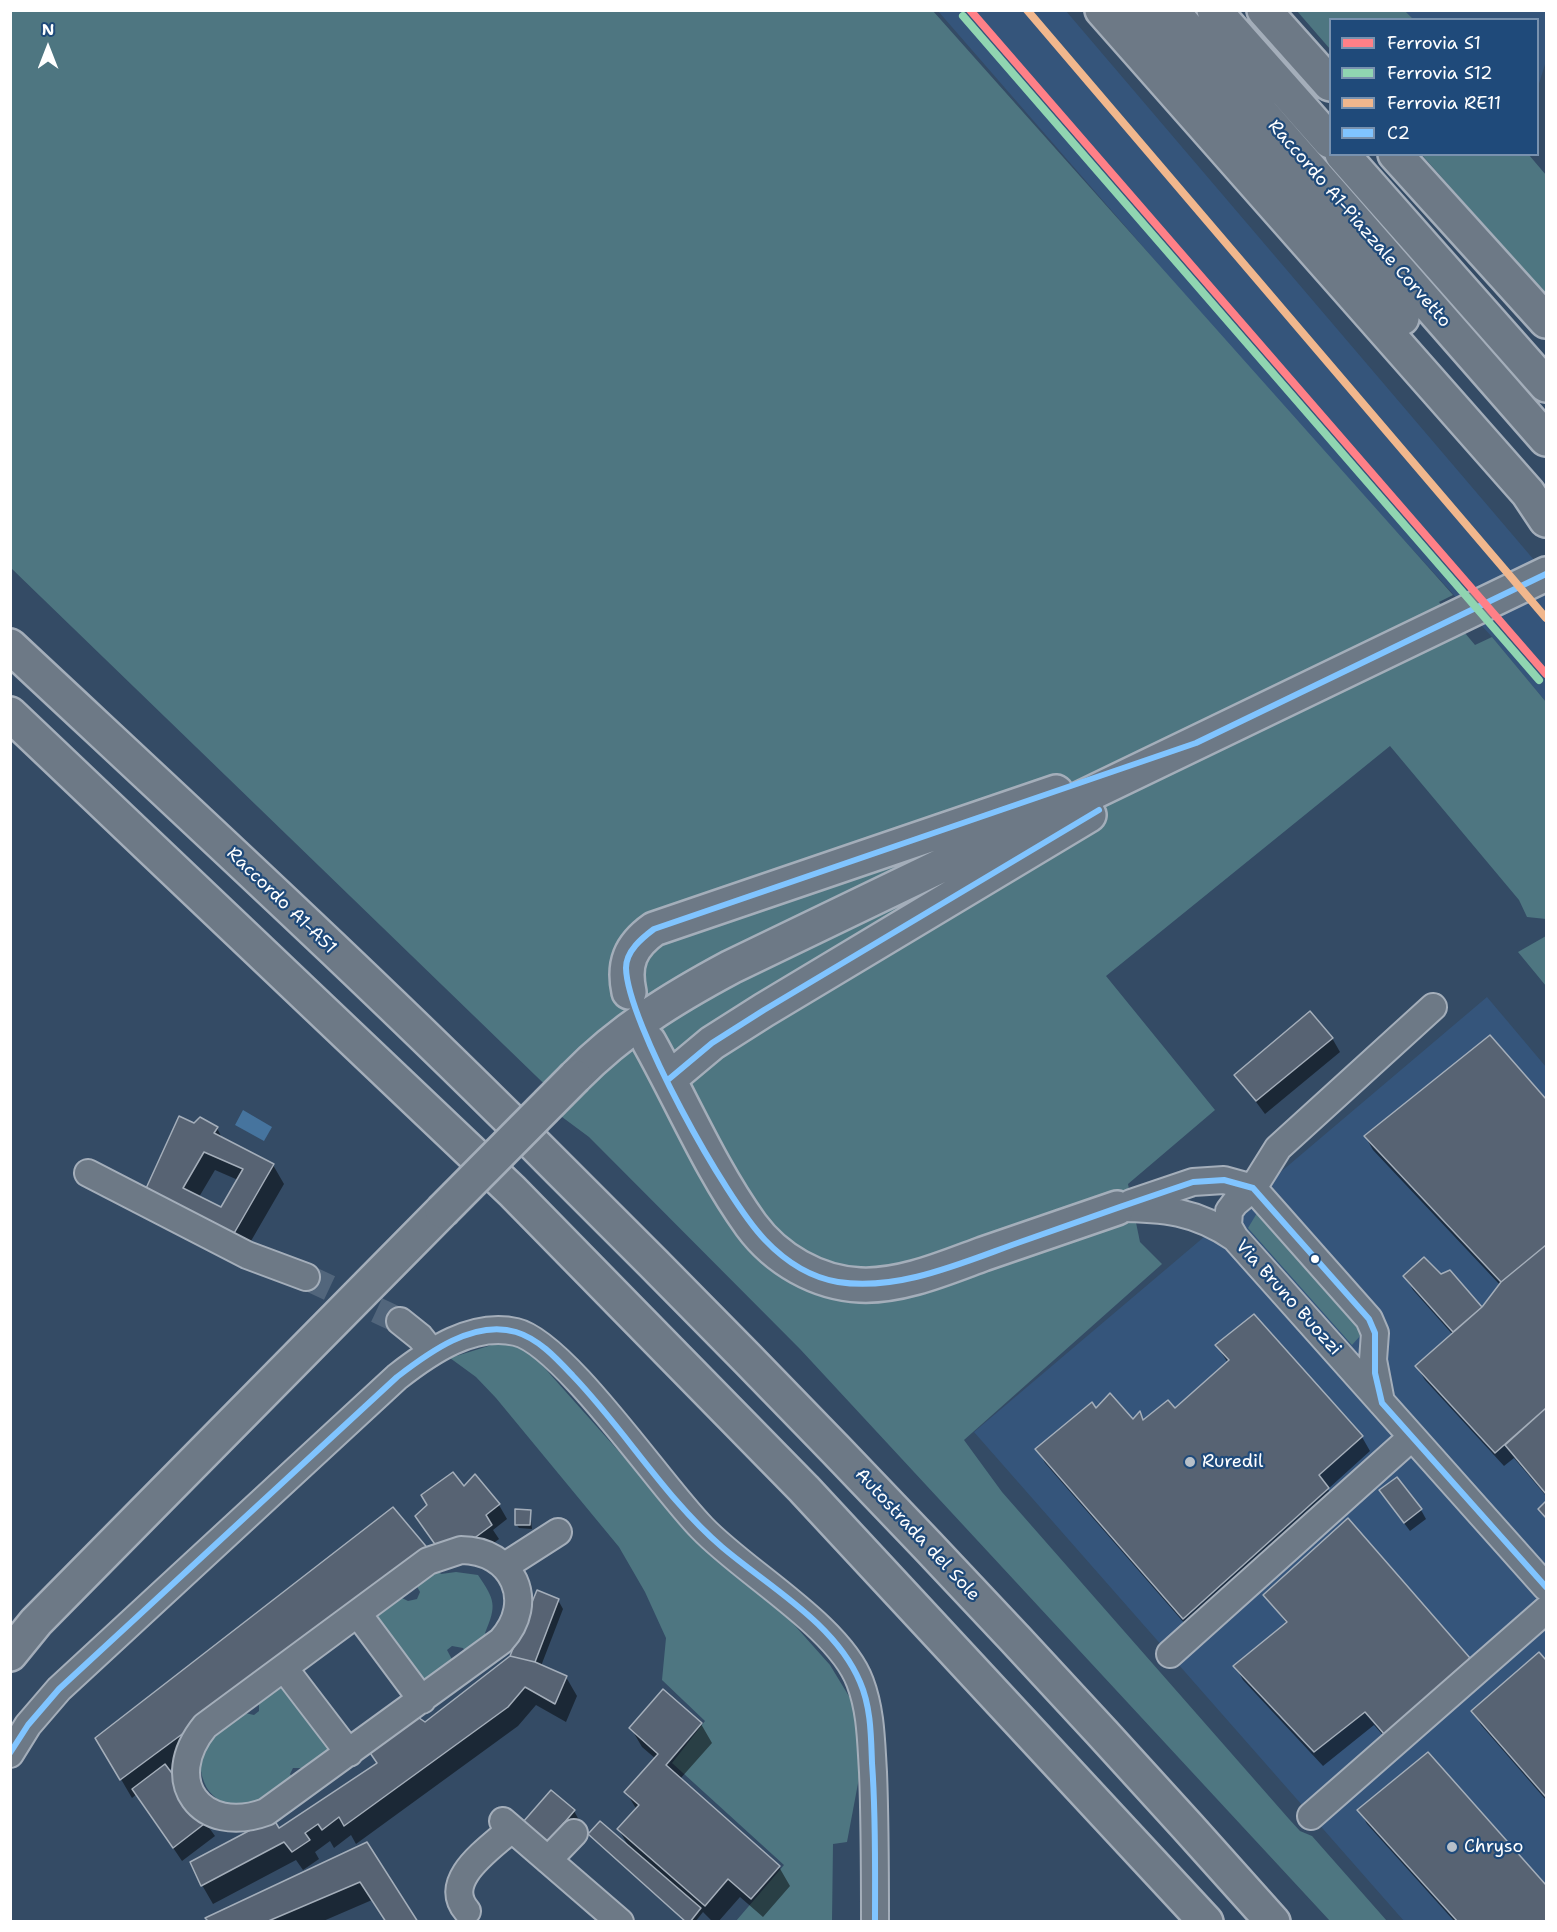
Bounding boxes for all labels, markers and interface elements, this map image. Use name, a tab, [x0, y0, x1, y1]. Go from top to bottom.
north arrow	[18, 18, 78, 78]
legend	[1329, 18, 1539, 156]
text: N	[42, 19, 54, 40]
text: Ferrovia S1	[1387, 31, 1481, 55]
text: Ferrovia S12	[1387, 61, 1493, 85]
text: Ferrovia RE11	[1387, 91, 1501, 115]
street label: Raccordo A1-Piazzale Corvetto	[1263, 116, 1455, 332]
text: C2	[1387, 121, 1410, 145]
street label: Raccordo A1-A51	[222, 843, 340, 959]
street label: Via Bruno Buozzi	[1230, 1236, 1346, 1360]
unlabelled marker	[1309, 1253, 1321, 1265]
place label: Ruredil	[1202, 1451, 1264, 1473]
marker: Ruredil	[1183, 1455, 1197, 1469]
street label: Autostrada del Sole	[850, 1464, 984, 1606]
place label: Chryso	[1464, 1836, 1523, 1858]
marker: Chryso	[1445, 1840, 1459, 1854]

